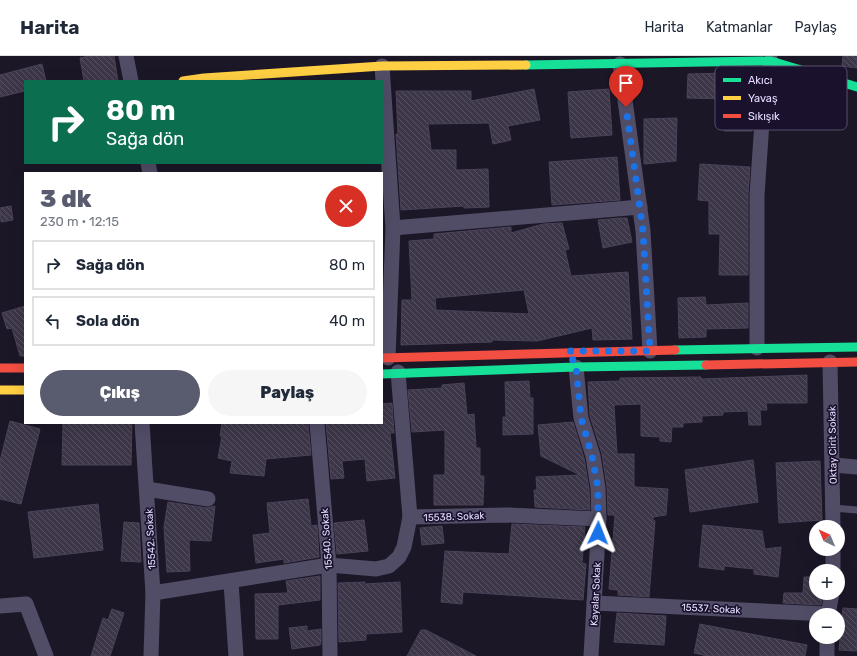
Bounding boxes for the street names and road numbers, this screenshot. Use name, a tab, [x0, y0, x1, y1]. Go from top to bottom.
street label: Oktay Cirit Sokak	[826, 405, 840, 484]
street label: 15542. Sokak	[143, 507, 159, 570]
street label: 15540. Sokak	[319, 507, 335, 570]
street label: 15538. Sokak	[423, 510, 486, 524]
street label: Kayalar Sokak	[588, 561, 604, 626]
street label: 15537. Sokak	[681, 601, 742, 617]

